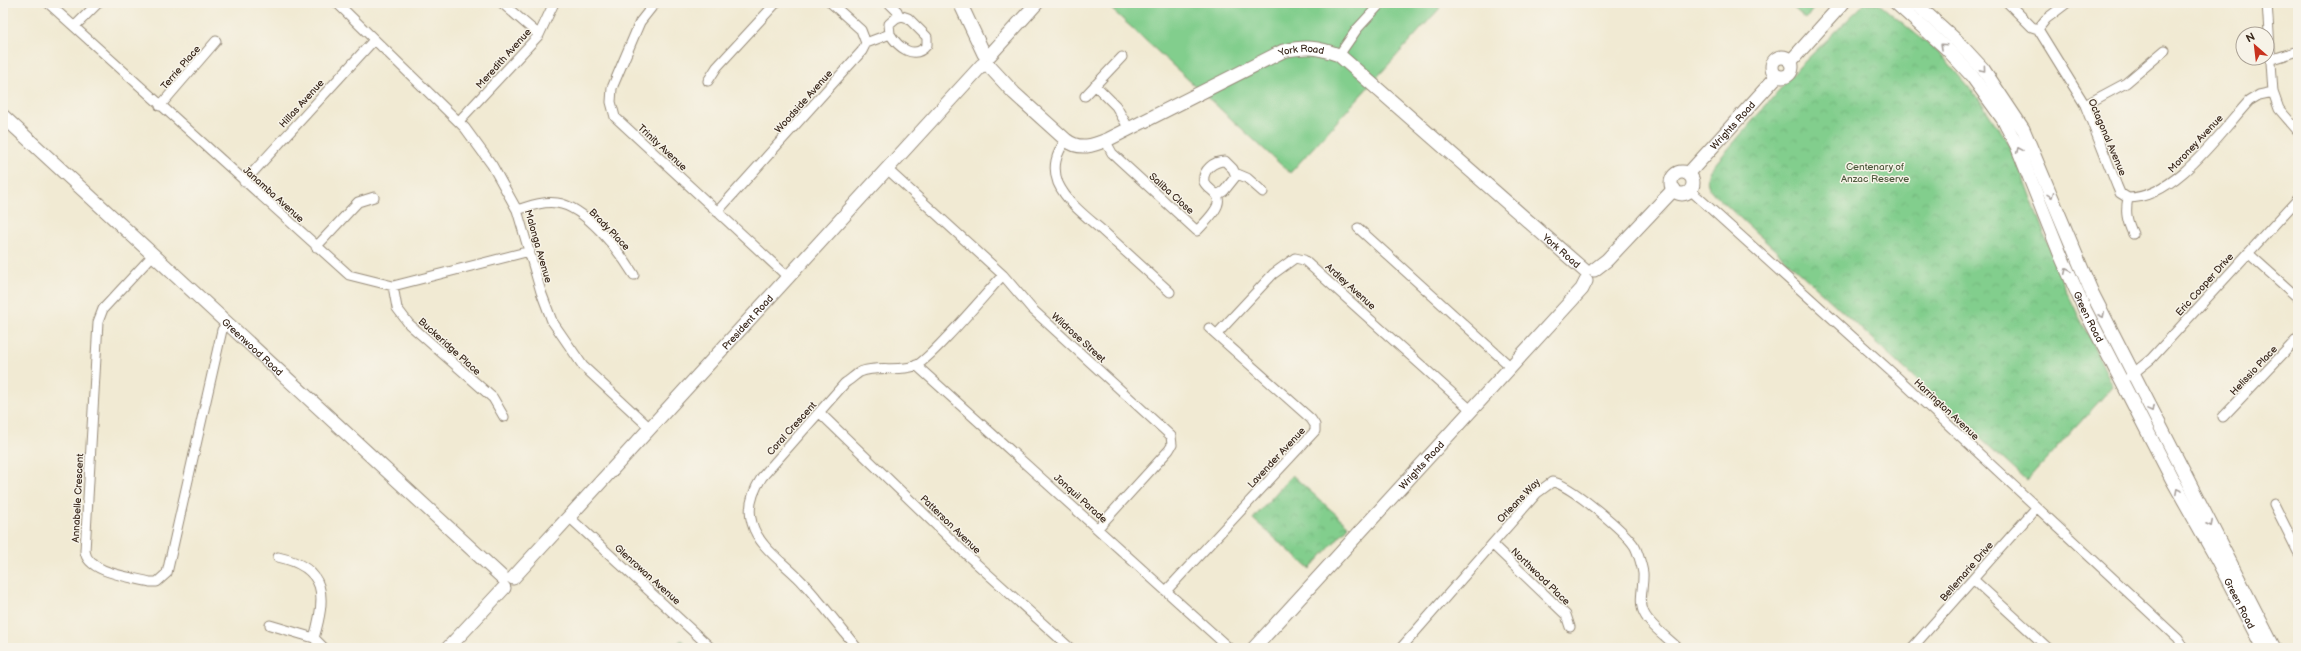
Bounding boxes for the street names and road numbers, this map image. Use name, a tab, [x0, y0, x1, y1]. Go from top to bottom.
street label: Meredith Avenue	[474, 26, 534, 91]
street label: Terrie Place	[158, 43, 203, 92]
street label: York Road	[1276, 43, 1325, 60]
street label: Woodside Avenue	[772, 68, 835, 136]
street label: Hillas Avenue	[277, 77, 327, 130]
street label: Octagonal Avenue	[2085, 97, 2129, 178]
street label: Wrights Road	[1708, 99, 1758, 153]
street label: Moroney Avenue	[2166, 112, 2226, 175]
street label: Trinity Avenue	[635, 122, 689, 174]
street label: Janamba Avenue	[240, 164, 306, 225]
street label: Saliba Close	[1146, 171, 1196, 217]
street label: Brady Place	[586, 206, 632, 253]
street label: Malonga Avenue	[522, 208, 554, 284]
street label: York Road	[1539, 231, 1583, 271]
street label: Eric Cooper Drive	[2173, 251, 2236, 319]
street label: Ardley Avenue	[1323, 261, 1378, 312]
street label: Green Road	[2070, 290, 2106, 345]
street label: President Road	[720, 292, 776, 353]
street label: Wildrose Street	[1049, 310, 1108, 365]
street label: Greenwood Road	[219, 316, 285, 379]
street label: Buckeridge Place	[416, 316, 483, 378]
street label: Helissio Place	[2228, 343, 2280, 398]
street label: Harrington Avenue	[1911, 377, 1981, 443]
street label: Coral Crescent	[764, 399, 819, 458]
street label: Lavender Avenue	[1245, 425, 1308, 491]
street label: Wrights Road	[1397, 439, 1447, 492]
street label: Annabelle Crescent	[70, 453, 86, 543]
street label: Jonquil Parade	[1051, 472, 1109, 526]
street label: Orleans Way	[1495, 476, 1543, 525]
street label: Patterson Avenue	[918, 493, 983, 557]
street label: Bellemarie Drive	[1938, 539, 1996, 604]
street label: Glenrowan Avenue	[612, 542, 683, 608]
street label: Northwood Place	[1508, 546, 1572, 608]
street label: Green Road	[2221, 576, 2257, 631]

